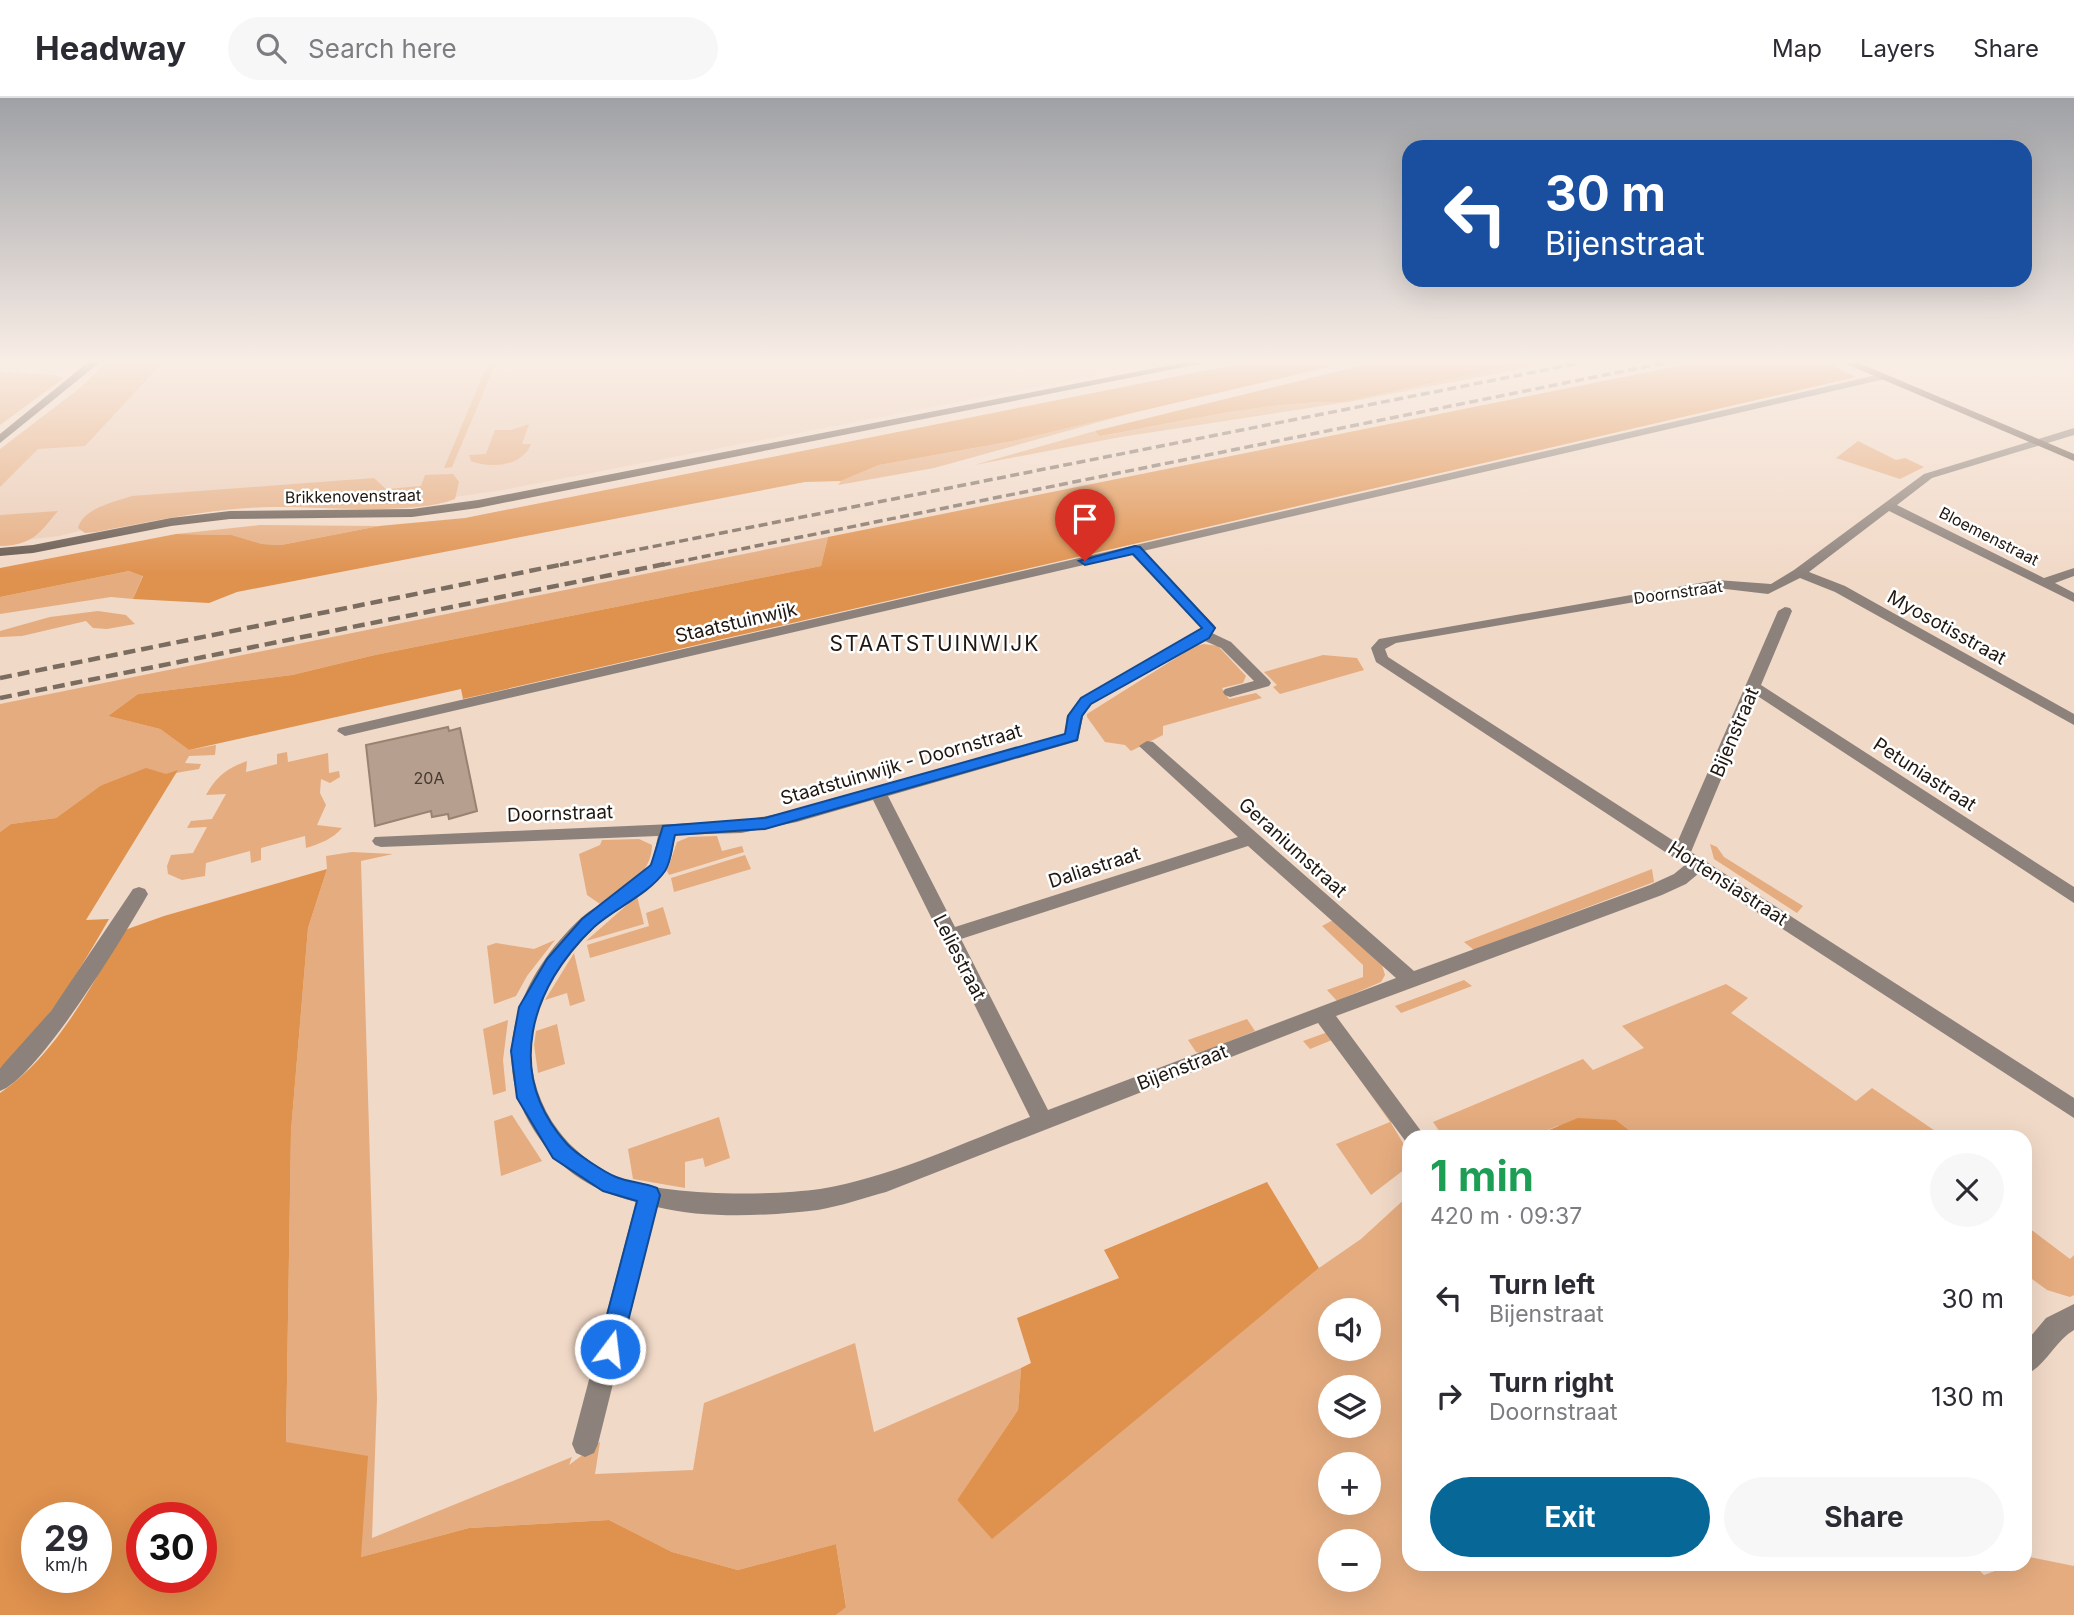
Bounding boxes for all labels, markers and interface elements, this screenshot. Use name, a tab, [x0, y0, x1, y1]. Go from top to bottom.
search box	[228, 17, 718, 80]
text: Headway	[35, 28, 186, 68]
icon: search	[252, 29, 290, 67]
text: Search here	[308, 33, 457, 64]
text: Map	[1772, 34, 1822, 63]
text: Layers	[1860, 34, 1935, 63]
text: Share	[1973, 34, 2039, 63]
text: 30 m	[1545, 164, 1666, 223]
icon: left	[1430, 168, 1521, 259]
text: Bijenstraat	[1545, 224, 1705, 263]
street label: Brikkenovenstraat	[285, 485, 421, 507]
pin	[1055, 489, 1115, 561]
icon: arrive	[1066, 500, 1104, 538]
street label: Bloemenstraat	[1936, 502, 2042, 570]
street label: Doornstraat	[1632, 576, 1724, 608]
street label: Myosotisstraat	[1883, 585, 2010, 670]
street label: Staatstuinwijk	[673, 597, 800, 648]
district label: STAATSTUINWIJK	[830, 631, 1040, 656]
street label: Bijenstraat	[1705, 684, 1764, 780]
street label: Staatstuinwijk - Doornstraat	[778, 719, 1024, 810]
street label: Petuniastraat	[1869, 733, 1980, 816]
house number: 20A	[414, 768, 444, 788]
street label: Geraniumstraat	[1234, 793, 1352, 902]
street label: Doornstraat	[507, 800, 613, 827]
street label: Hortensiastraat	[1664, 836, 1792, 931]
street label: Daliastraat	[1045, 842, 1143, 893]
street label: Leliestraat	[928, 911, 991, 1004]
street label: Bijenstraat	[1134, 1040, 1231, 1095]
text: 1 min	[1430, 1150, 1534, 1201]
button: close	[1930, 1153, 2004, 1227]
text: 420 m · 09:37	[1430, 1202, 1582, 1230]
text: Turn left	[1489, 1269, 1595, 1300]
icon: left	[1430, 1279, 1468, 1317]
text: 30 m	[1941, 1283, 2004, 1314]
map controls	[1318, 1298, 1381, 1592]
button: sound	[1318, 1298, 1381, 1361]
text: Bijenstraat	[1489, 1300, 1604, 1328]
position arrow	[573, 1312, 647, 1386]
text: Turn right	[1489, 1367, 1614, 1398]
button: layers	[1318, 1375, 1381, 1438]
icon: right	[1430, 1377, 1468, 1415]
text: 130 m	[1931, 1381, 2004, 1412]
text: Doornstraat	[1489, 1398, 1617, 1426]
button: +	[1318, 1452, 1381, 1515]
button: Exit	[1430, 1477, 1710, 1557]
button: Share	[1724, 1477, 2004, 1557]
speed limit sign: 30	[126, 1502, 217, 1593]
text: 29	[44, 1517, 89, 1559]
button: −	[1318, 1529, 1381, 1592]
text: km/h	[45, 1554, 88, 1575]

